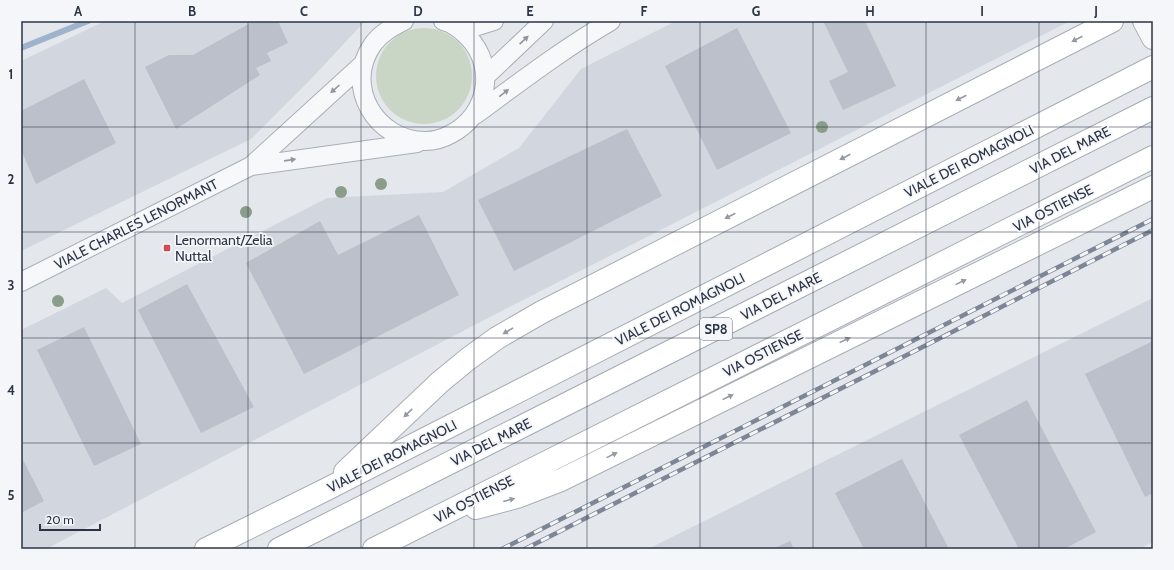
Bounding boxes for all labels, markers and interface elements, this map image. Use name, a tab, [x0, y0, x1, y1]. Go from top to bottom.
text: A	[74, 3, 83, 19]
text: B	[188, 3, 196, 19]
text: C	[300, 3, 308, 19]
text: D	[413, 3, 423, 19]
text: E	[526, 3, 534, 19]
text: F	[641, 3, 648, 19]
text: G	[752, 3, 761, 19]
text: H	[865, 3, 875, 19]
text: I	[980, 3, 984, 19]
text: J	[1093, 3, 1098, 19]
one-way arrow	[519, 35, 529, 45]
one-way arrow	[1071, 36, 1083, 42]
text: 1	[9, 66, 13, 82]
one-way arrow	[330, 85, 340, 94]
one-way arrow	[499, 89, 510, 97]
one-way arrow	[955, 95, 967, 101]
street label: VIALE DEI ROMAGNOLI	[901, 121, 1037, 201]
street label: VIA DEL MARE	[1027, 122, 1114, 178]
one-way arrow	[840, 154, 851, 160]
one-way arrow	[284, 157, 296, 164]
text: 2	[8, 171, 15, 187]
street label: VIALE CHARLES LENORMANT	[51, 175, 221, 273]
street label: VIA OSTIENSE	[1010, 180, 1096, 236]
one-way arrow	[724, 213, 735, 219]
place label: Lenormant/Zelia Nuttal	[175, 231, 273, 265]
marker: Lenormant/Zelia Nuttal	[162, 243, 172, 253]
street label: VIA DEL MARE	[738, 268, 825, 324]
street label: VIALE DEI ROMAGNOLI	[612, 269, 748, 349]
text: 3	[7, 277, 15, 293]
one-way arrow	[955, 279, 967, 285]
road number: SP8	[700, 318, 732, 340]
street label: VIA OSTIENSE	[720, 325, 806, 381]
one-way arrow	[503, 327, 513, 335]
one-way arrow	[839, 337, 850, 343]
text: 4	[7, 382, 15, 398]
one-way arrow	[722, 394, 734, 401]
one-way arrow	[403, 408, 413, 418]
street label: VIA DEL MARE	[448, 414, 535, 470]
street label: VIALE DEI ROMAGNOLI	[324, 416, 460, 496]
one-way arrow	[606, 452, 617, 458]
street label: VIA OSTIENSE	[431, 471, 517, 527]
text: 5	[8, 487, 15, 503]
one-way arrow	[503, 496, 515, 502]
scale bar	[40, 506, 100, 532]
text: 20 m	[46, 512, 74, 527]

